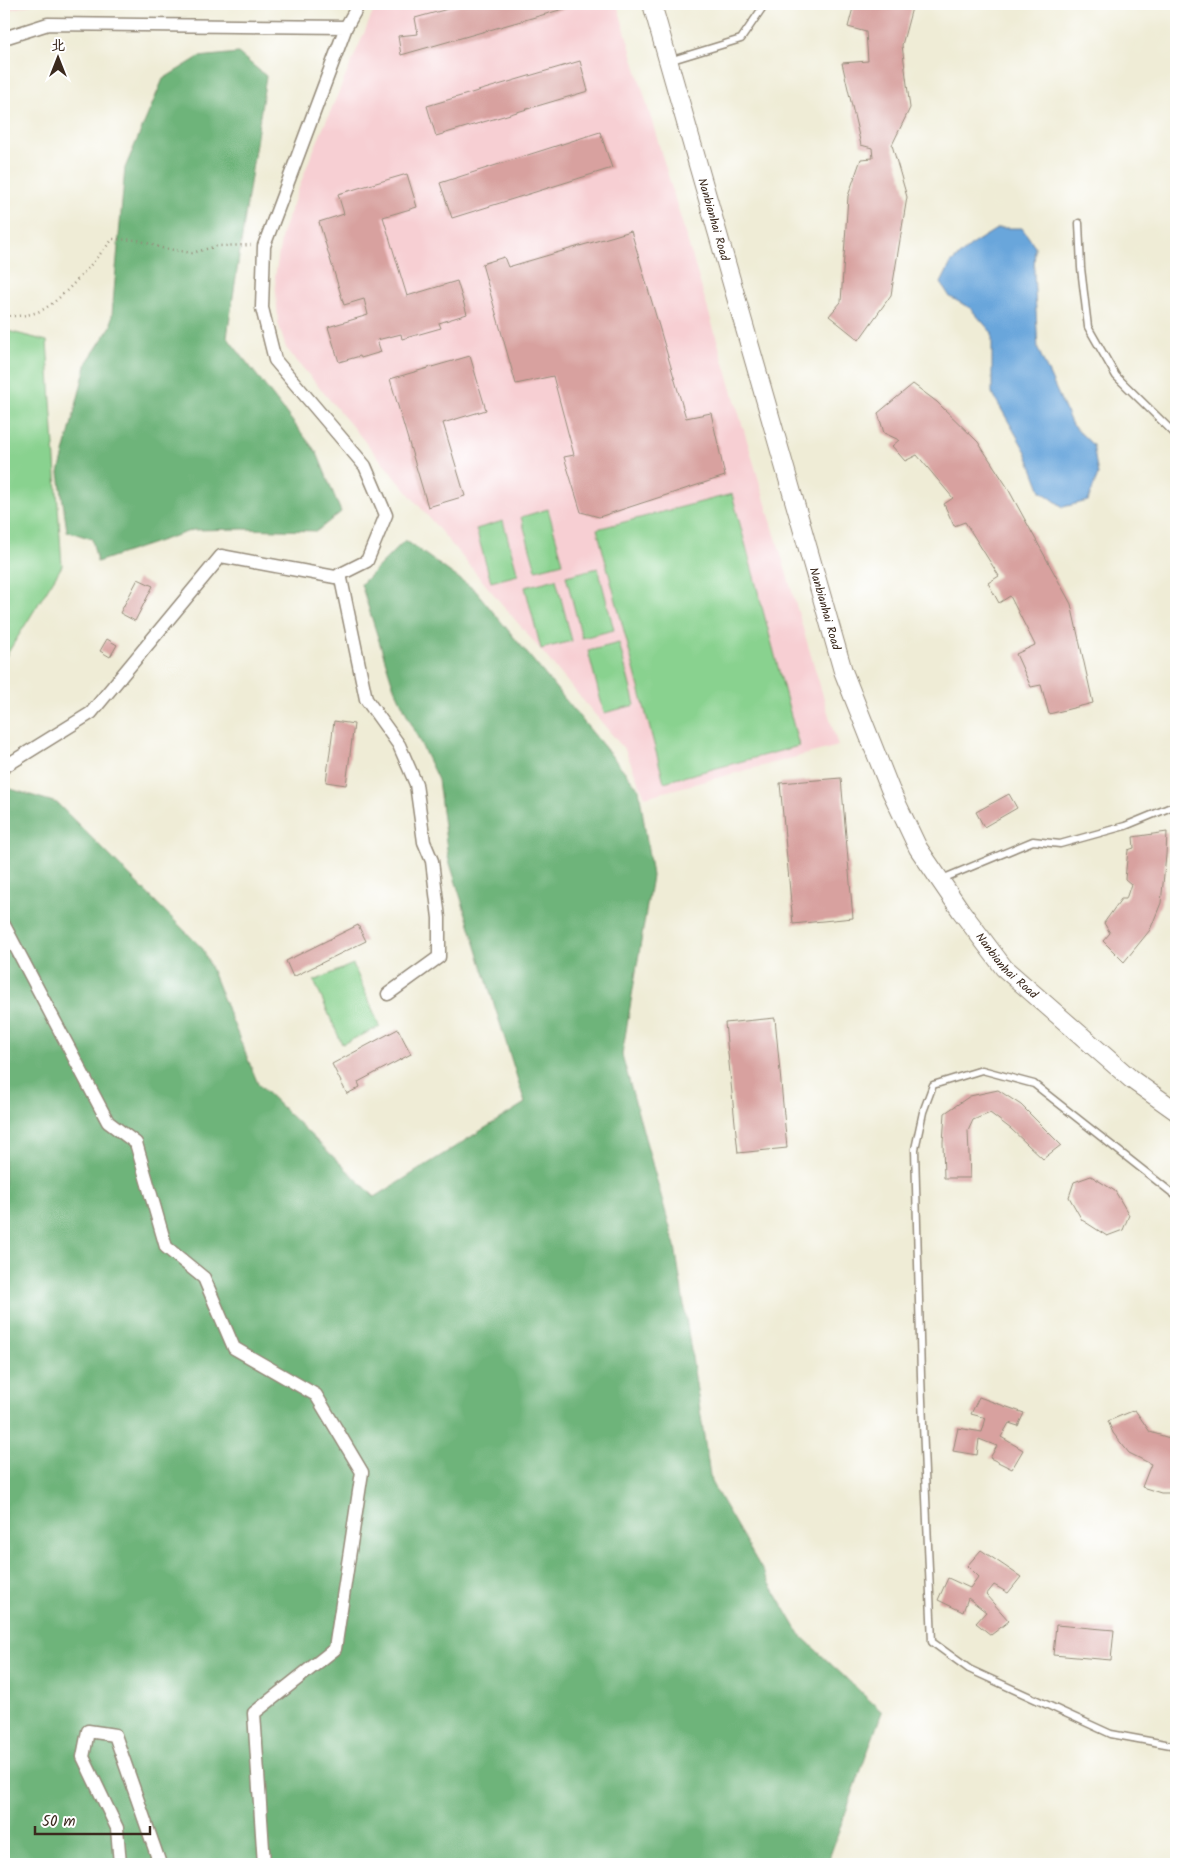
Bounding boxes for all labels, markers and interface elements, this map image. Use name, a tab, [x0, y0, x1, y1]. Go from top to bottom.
north arrow	[32, 32, 82, 82]
text: 北	[51, 35, 65, 57]
street label: Nanbianhai Road	[692, 176, 734, 264]
street label: Nanbianhai Road	[804, 565, 846, 653]
street label: Nanbianhai Road	[970, 929, 1043, 1004]
scale bar	[35, 1803, 150, 1835]
text: 50 m	[42, 1810, 76, 1834]

